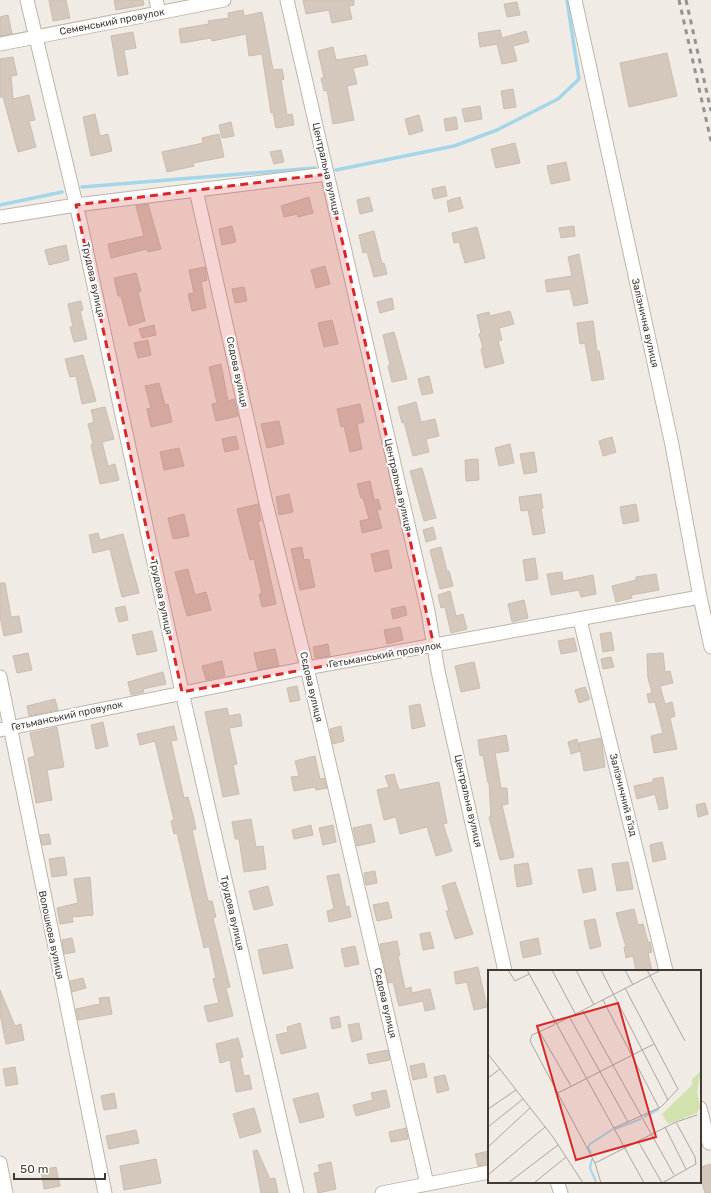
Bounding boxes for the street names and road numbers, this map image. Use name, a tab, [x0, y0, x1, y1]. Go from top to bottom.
street label: Семенський провулок	[59, 6, 166, 38]
street label: Центральна вулиця	[309, 121, 343, 217]
street label: Трудова вулиця	[79, 241, 107, 319]
street label: Залізнична вулиця	[629, 277, 661, 369]
street label: Сєдова вулиця	[224, 336, 250, 408]
street label: Центральна вулиця	[381, 437, 415, 533]
street label: Трудова вулиця	[147, 558, 175, 636]
street label: Гетьманський провулок	[328, 639, 443, 671]
street label: Сєдова вулиця	[297, 651, 325, 723]
street label: Гетьманський провулок	[10, 698, 125, 734]
street label: Залізничний в’їзд	[607, 752, 639, 838]
street label: Центральна вулиця	[451, 753, 485, 849]
street label: Трудова вулиця	[218, 874, 246, 952]
street label: Волошкова вулиця	[36, 889, 66, 981]
street label: Сєдова вулиця	[371, 967, 399, 1039]

